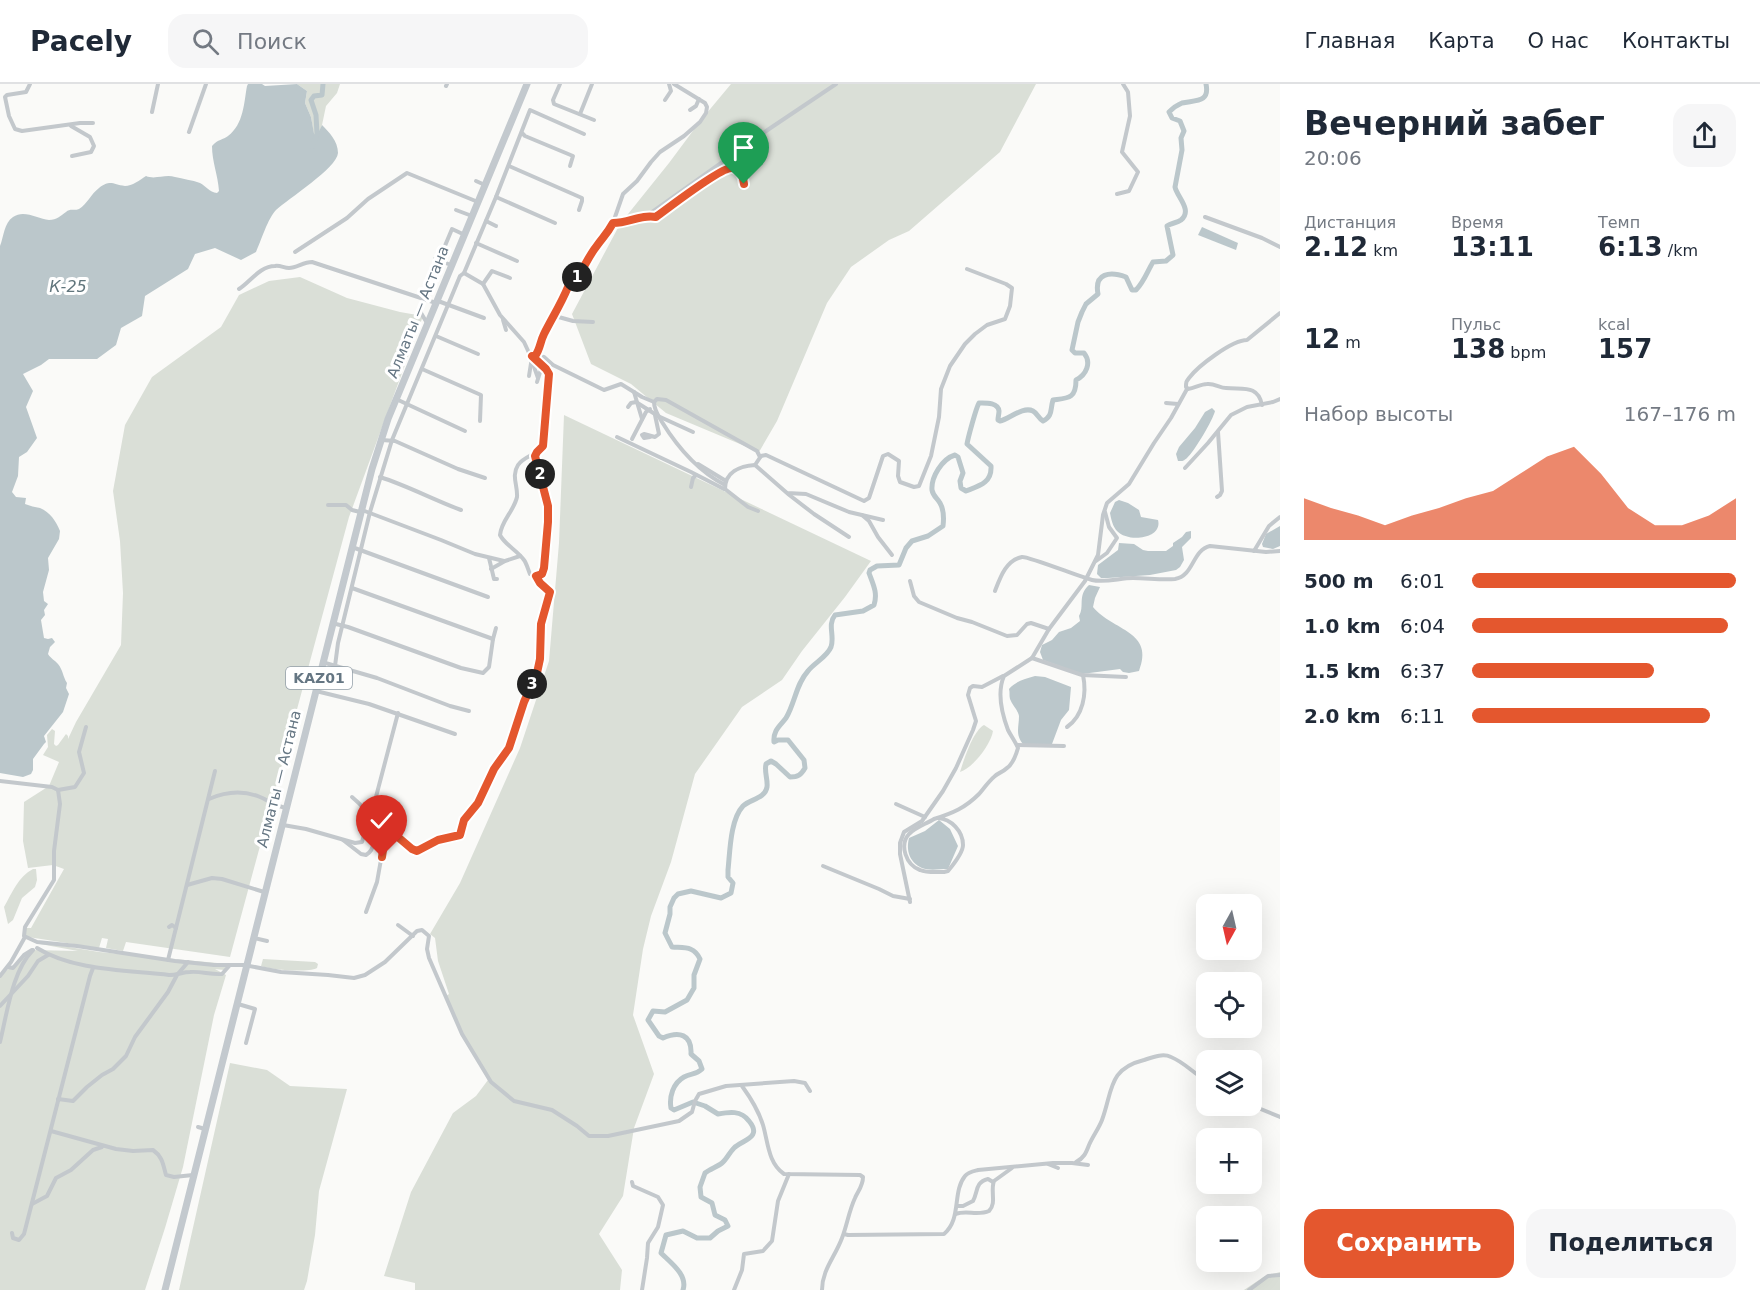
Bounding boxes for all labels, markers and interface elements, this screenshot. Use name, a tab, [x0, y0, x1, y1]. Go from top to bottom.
search box	[168, 14, 588, 68]
text: Pacely	[30, 25, 132, 58]
icon: search	[189, 25, 222, 58]
text: Поиск	[237, 29, 307, 54]
text: Главная	[1305, 29, 1395, 53]
text: Карта	[1428, 29, 1495, 53]
text: О нас	[1528, 29, 1589, 53]
text: Контакты	[1622, 29, 1730, 53]
text: Вечерний забег	[1304, 104, 1605, 143]
button: share	[1673, 104, 1736, 167]
pin	[718, 122, 769, 184]
icon: arrive	[727, 131, 760, 164]
text: 20:06	[1304, 146, 1362, 170]
text: Дистанция	[1304, 213, 1396, 232]
text: Время	[1451, 213, 1504, 232]
text: Темп	[1598, 213, 1640, 232]
text: 2.12	[1304, 232, 1368, 262]
text: 13:11	[1451, 232, 1534, 262]
text: 6:13	[1598, 232, 1663, 262]
text: km	[1368, 241, 1398, 260]
text: /km	[1663, 241, 1698, 260]
street label: Алматы — Астана	[383, 243, 453, 381]
pin: 1	[562, 262, 592, 292]
text: 1	[571, 267, 583, 286]
water label: К-25	[49, 277, 87, 296]
text: Пульс	[1451, 315, 1501, 334]
text: kcal	[1598, 315, 1630, 334]
text: 12	[1304, 324, 1340, 354]
text: m	[1340, 333, 1361, 352]
text: 138	[1451, 334, 1505, 364]
text: 157	[1598, 334, 1652, 364]
text: bpm	[1505, 343, 1546, 362]
text: Набор высоты	[1304, 402, 1453, 426]
text: 167–176 m	[1624, 402, 1736, 426]
pin: 2	[525, 459, 555, 489]
text: 2	[534, 464, 546, 483]
text: 500 m	[1304, 569, 1374, 593]
text: 6:01	[1400, 569, 1445, 593]
text: 1.0 km	[1304, 614, 1381, 638]
text: 6:04	[1400, 614, 1445, 638]
text: 1.5 km	[1304, 659, 1381, 683]
text: 6:37	[1400, 659, 1445, 683]
road number: KАZ01	[286, 667, 352, 689]
pin: 3	[517, 669, 547, 699]
text: 3	[526, 674, 538, 693]
text: 2.0 km	[1304, 704, 1381, 728]
text: 6:11	[1400, 704, 1445, 728]
street label: Алматы — Астана	[253, 708, 305, 850]
pin	[356, 795, 407, 857]
icon: check	[365, 804, 398, 837]
north arrow	[1196, 894, 1262, 960]
map controls	[1196, 894, 1262, 1272]
button: locate	[1196, 972, 1262, 1038]
button: layers	[1196, 1050, 1262, 1116]
button: +	[1196, 1128, 1262, 1194]
button: −	[1196, 1206, 1262, 1272]
button: Сохранить	[1304, 1209, 1514, 1278]
button: Поделиться	[1526, 1209, 1736, 1278]

